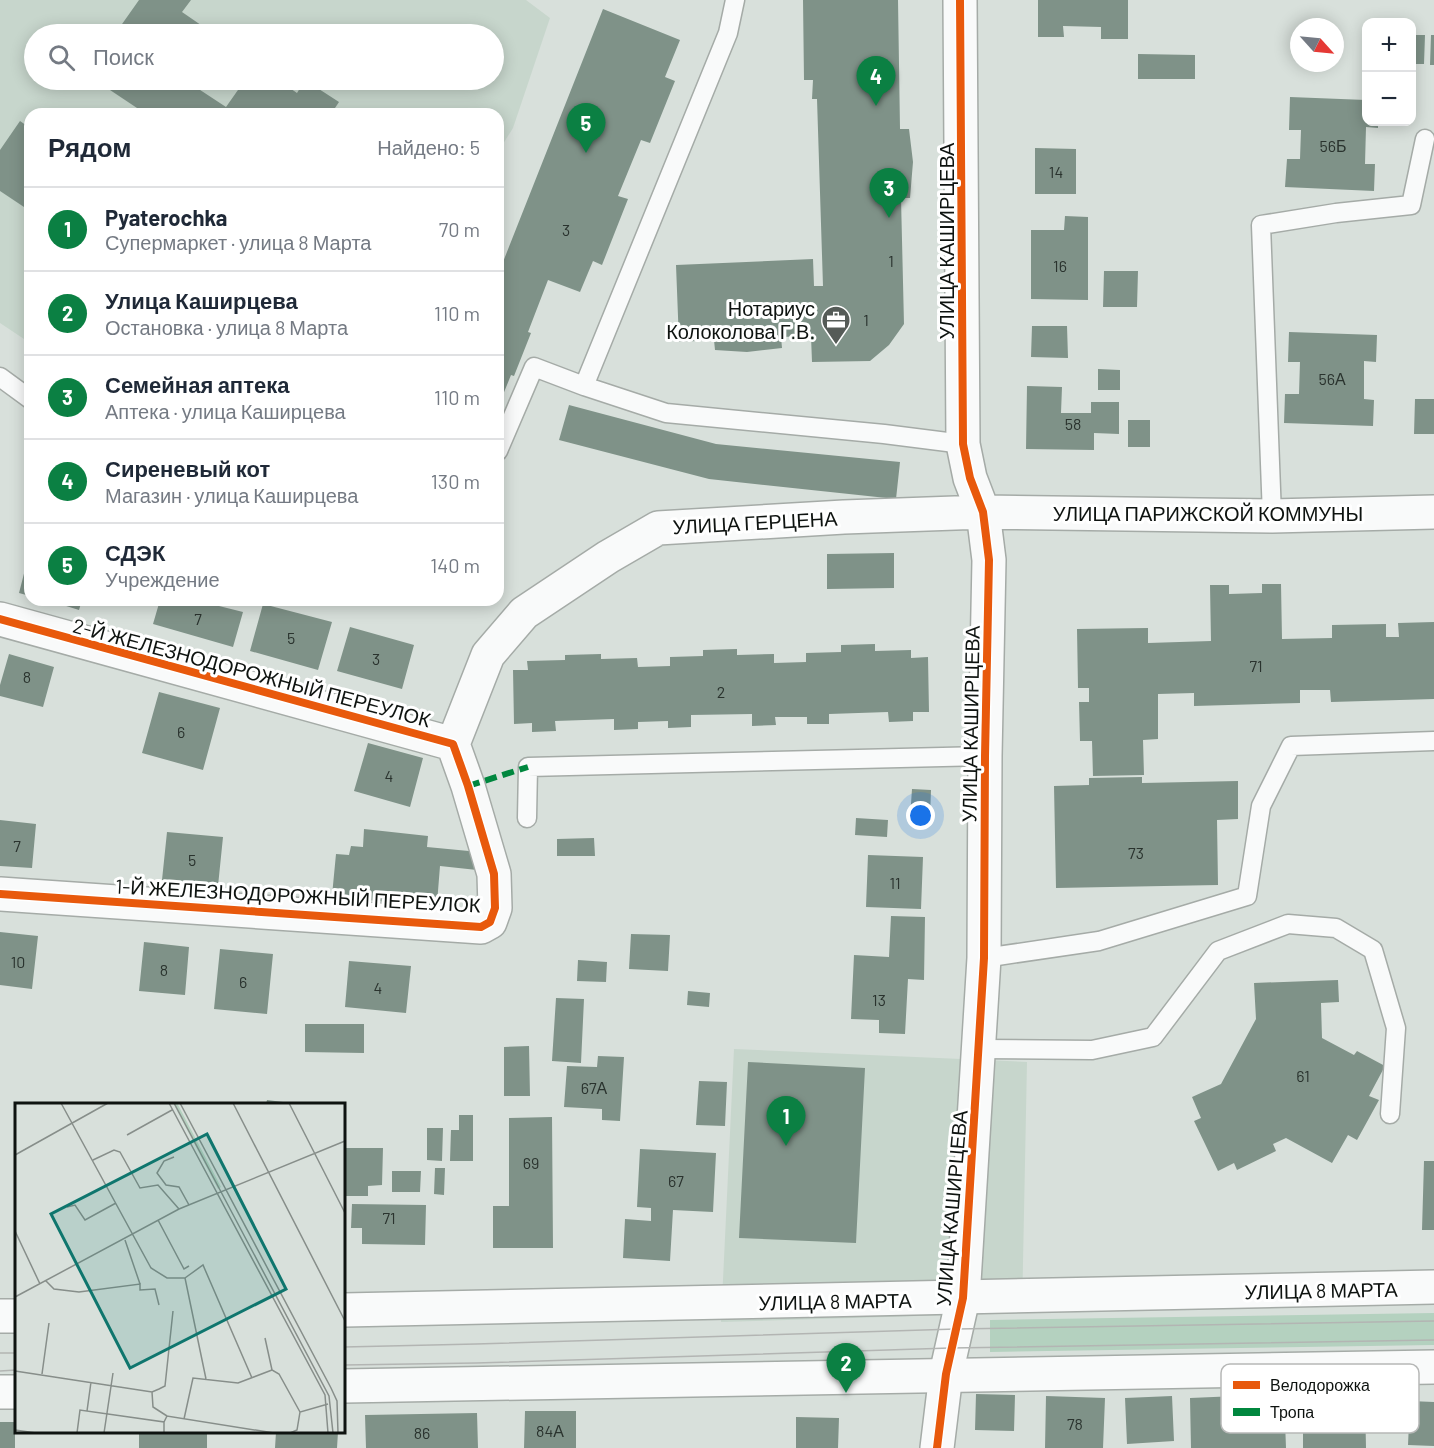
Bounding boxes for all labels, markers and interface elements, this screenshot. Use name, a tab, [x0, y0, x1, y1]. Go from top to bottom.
north arrow	[1290, 18, 1344, 72]
map controls	[1362, 18, 1416, 126]
button: +	[1362, 18, 1416, 72]
search box	[24, 24, 504, 90]
icon: search	[45, 41, 78, 74]
text: Поиск	[93, 43, 154, 69]
pin: 4	[856, 57, 896, 106]
button: −	[1362, 72, 1416, 126]
pin: 5	[566, 104, 606, 153]
text: Рядом	[48, 131, 131, 162]
text: Найдено: 5	[377, 135, 480, 159]
house number: 56Б	[1320, 136, 1346, 155]
street label: УЛИЦА КАШИРЦЕВА	[934, 142, 958, 339]
house number: 14	[1049, 162, 1063, 181]
pin: 3	[870, 168, 908, 218]
text: Pyaterochka	[105, 204, 227, 230]
text: 1	[64, 217, 71, 241]
text: 70 m	[439, 217, 480, 241]
house number: 3	[562, 220, 570, 239]
text: Супермаркет · улица 8 Марта	[105, 230, 371, 254]
house number: 1	[888, 251, 894, 270]
house number: 16	[1053, 256, 1067, 275]
text: Улица Каширцева	[105, 287, 298, 313]
place label: Нотариус Колоколова Г.В.	[666, 296, 815, 343]
text: 2	[62, 301, 73, 325]
text: 110 m	[434, 301, 480, 325]
office icon: Нотариус Колоколова Г.В.	[820, 304, 852, 346]
house number: 1	[863, 310, 869, 329]
text: Остановка · улица 8 Марта	[105, 315, 348, 339]
house number: 56А	[1318, 369, 1346, 388]
text: Семейная аптека	[105, 371, 289, 397]
text: 3	[62, 385, 73, 409]
text: 110 m	[434, 385, 480, 409]
text: Аптека · улица Каширцева	[105, 399, 346, 423]
house number: 58	[1065, 414, 1081, 433]
text: Сиреневый кот	[105, 455, 270, 481]
text: 4	[61, 469, 74, 493]
text: 130 m	[431, 469, 480, 493]
text: Магазин · улица Каширцева	[105, 483, 358, 507]
street label: УЛИЦА ПАРИЖСКОЙ КОММУНЫ	[1053, 501, 1363, 525]
street label: УЛИЦА ГЕРЦЕНА	[672, 506, 839, 538]
text: СДЭК	[105, 539, 165, 565]
text: 5	[62, 553, 73, 577]
text: 140 m	[430, 553, 480, 577]
text: Учреждение	[105, 567, 220, 591]
house number: 7	[194, 609, 202, 628]
street label: 2-Й ЖЕЛЕЗНОДОРОЖНЫЙ ПЕРЕУЛОК	[71, 613, 434, 731]
street label: УЛИЦА КАШИРЦЕВА	[956, 625, 984, 823]
house number: 5	[287, 628, 295, 647]
house number: 3	[372, 649, 380, 668]
house number: 71	[1249, 656, 1263, 675]
house number: 8	[23, 667, 31, 686]
house number: 2	[717, 682, 725, 701]
house number: 6	[177, 722, 185, 741]
house number: 4	[385, 766, 393, 785]
your location	[906, 801, 935, 830]
house number: 7	[13, 836, 21, 855]
house number: 73	[1128, 843, 1144, 862]
house number: 5	[188, 850, 196, 869]
street label: 1-Й ЖЕЛЕЗНОДОРОЖНЫЙ ПЕРЕУЛОК	[115, 873, 482, 917]
house number: 11	[889, 873, 901, 892]
house number: 10	[11, 952, 25, 971]
house number: 8	[160, 960, 168, 979]
house number: 6	[239, 972, 247, 991]
house number: 4	[374, 978, 382, 997]
house number: 13	[872, 990, 886, 1009]
house number: 61	[1296, 1066, 1310, 1085]
house number: 67А	[581, 1078, 608, 1097]
pin: 1	[766, 1096, 806, 1146]
inset map	[15, 1103, 345, 1433]
street label: УЛИЦА КАШИРЦЕВА	[930, 1108, 972, 1307]
house number: 69	[523, 1153, 539, 1172]
house number: 67	[668, 1171, 684, 1190]
house number: 71	[382, 1208, 396, 1227]
street label: УЛИЦА 8 МАРТА	[1244, 1277, 1399, 1303]
street label: УЛИЦА 8 МАРТА	[758, 1288, 913, 1314]
pin: 2	[826, 1344, 866, 1393]
legend	[1221, 1364, 1419, 1433]
text: Велодорожка	[1270, 1375, 1370, 1394]
text: Тропа	[1270, 1402, 1314, 1421]
house number: 78	[1067, 1414, 1083, 1433]
house number: 84А	[536, 1421, 564, 1440]
house number: 86	[414, 1423, 430, 1442]

